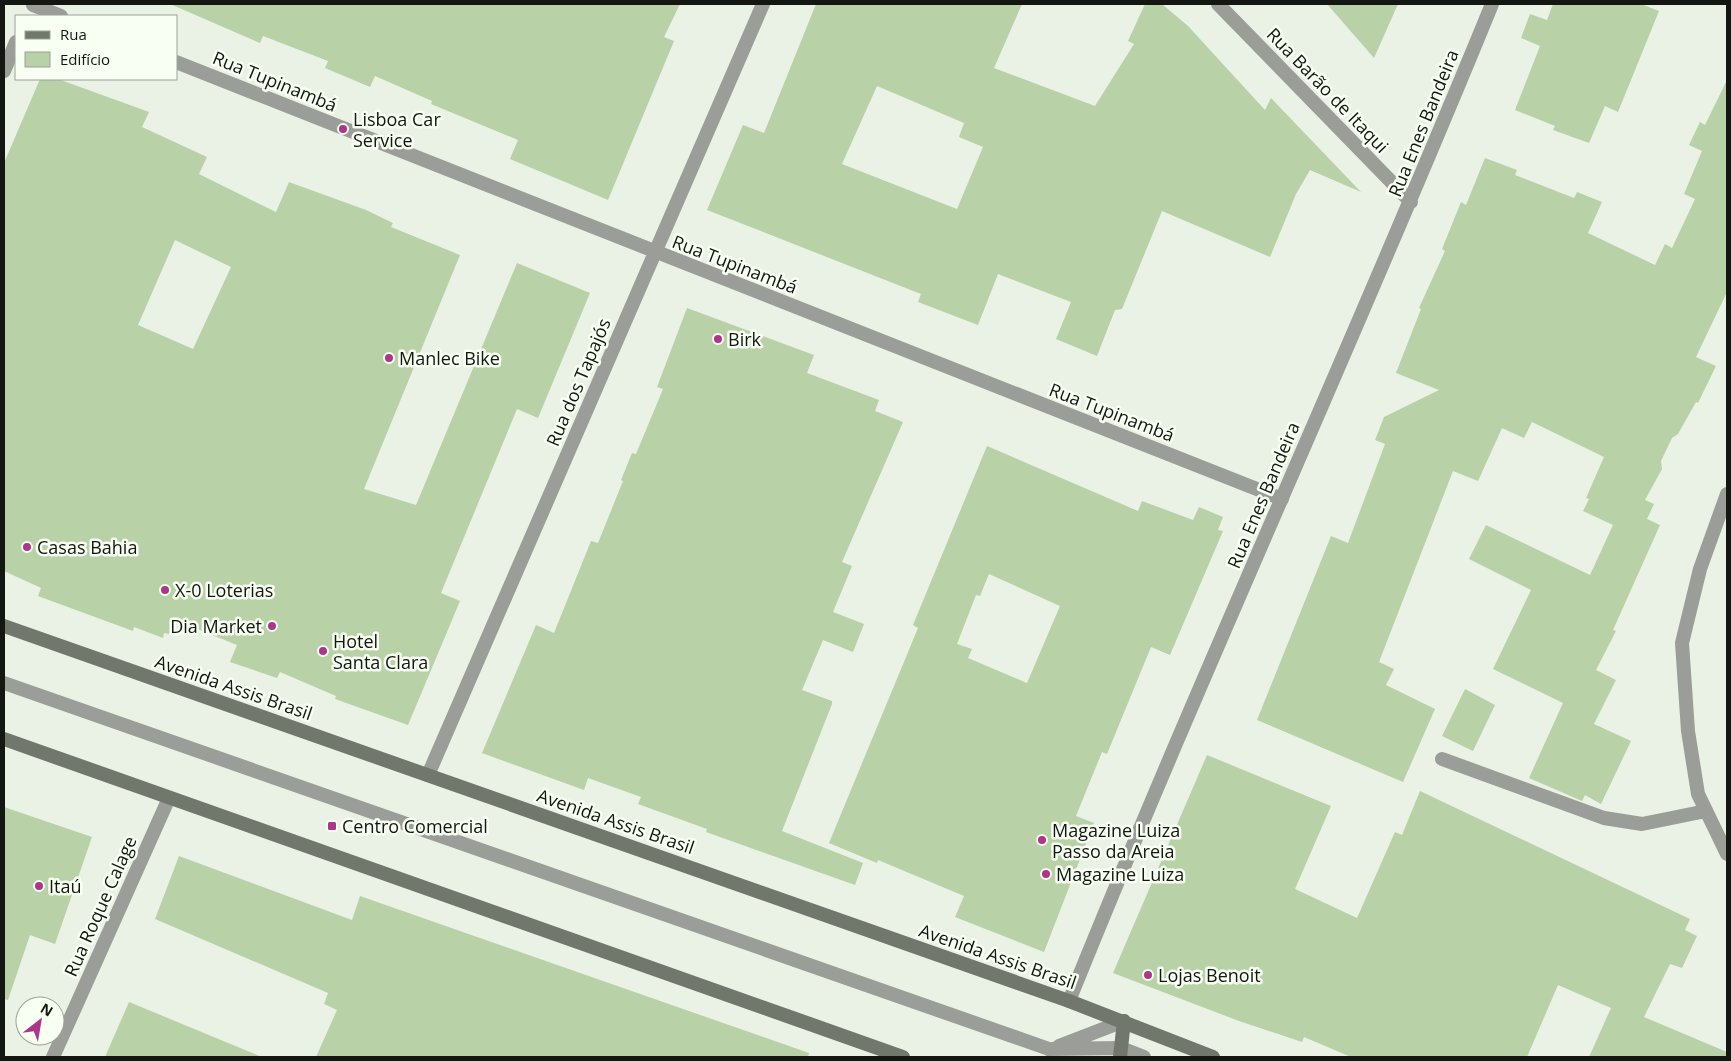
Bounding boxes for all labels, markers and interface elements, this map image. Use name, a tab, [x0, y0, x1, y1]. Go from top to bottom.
legend	[15, 15, 178, 80]
street label: Rua Barão de Itaqui	[1262, 22, 1394, 158]
text: Rua	[60, 24, 87, 44]
street label: Rua Tupinambá	[209, 45, 341, 117]
street label: Rua Enes Bandeira	[1382, 46, 1464, 200]
text: Edifício	[60, 49, 110, 69]
place label: Lisboa Car Service	[353, 107, 441, 152]
marker: Lisboa Car Service	[337, 123, 349, 135]
street label: Rua Tupinambá	[669, 229, 801, 299]
street label: Rua dos Tapajós	[540, 314, 616, 450]
place label: Birk	[728, 327, 762, 351]
marker: Birk	[712, 333, 724, 345]
place label: Manlec Bike	[399, 346, 500, 370]
marker: Manlec Bike	[383, 352, 395, 364]
street label: Rua Tupinambá	[1046, 377, 1178, 447]
street label: Rua Enes Bandeira	[1221, 418, 1305, 572]
place label: Casas Bahia	[37, 535, 137, 559]
marker: Casas Bahia	[21, 541, 33, 553]
place label: X-0 Loterias	[175, 578, 273, 602]
marker: X-0 Loterias	[159, 584, 171, 596]
place label: Dia Market	[170, 614, 262, 638]
marker: Dia Market	[266, 620, 278, 632]
place label: Hotel Santa Clara	[333, 629, 428, 674]
marker: Hotel Santa Clara	[317, 645, 329, 657]
street label: Avenida Assis Brasil	[152, 649, 316, 725]
street label: Avenida Assis Brasil	[534, 783, 698, 859]
place label: Centro Comercial	[342, 814, 488, 838]
place label: Magazine Luiza Passo da Areia	[1052, 818, 1180, 863]
marker: Centro Comercial	[326, 820, 338, 832]
street label: Rua Roque Calage	[58, 832, 142, 980]
marker: Magazine Luiza Passo da Areia	[1036, 834, 1048, 846]
place label: Magazine Luiza	[1056, 862, 1184, 886]
marker: Magazine Luiza	[1040, 868, 1052, 880]
place label: Itaú	[49, 874, 81, 898]
marker: Itaú	[33, 880, 45, 892]
street label: Avenida Assis Brasil	[916, 918, 1080, 994]
place label: Lojas Benoit	[1158, 963, 1261, 987]
marker: Lojas Benoit	[1142, 969, 1154, 981]
north arrow	[15, 996, 65, 1046]
text: N	[37, 998, 57, 1021]

